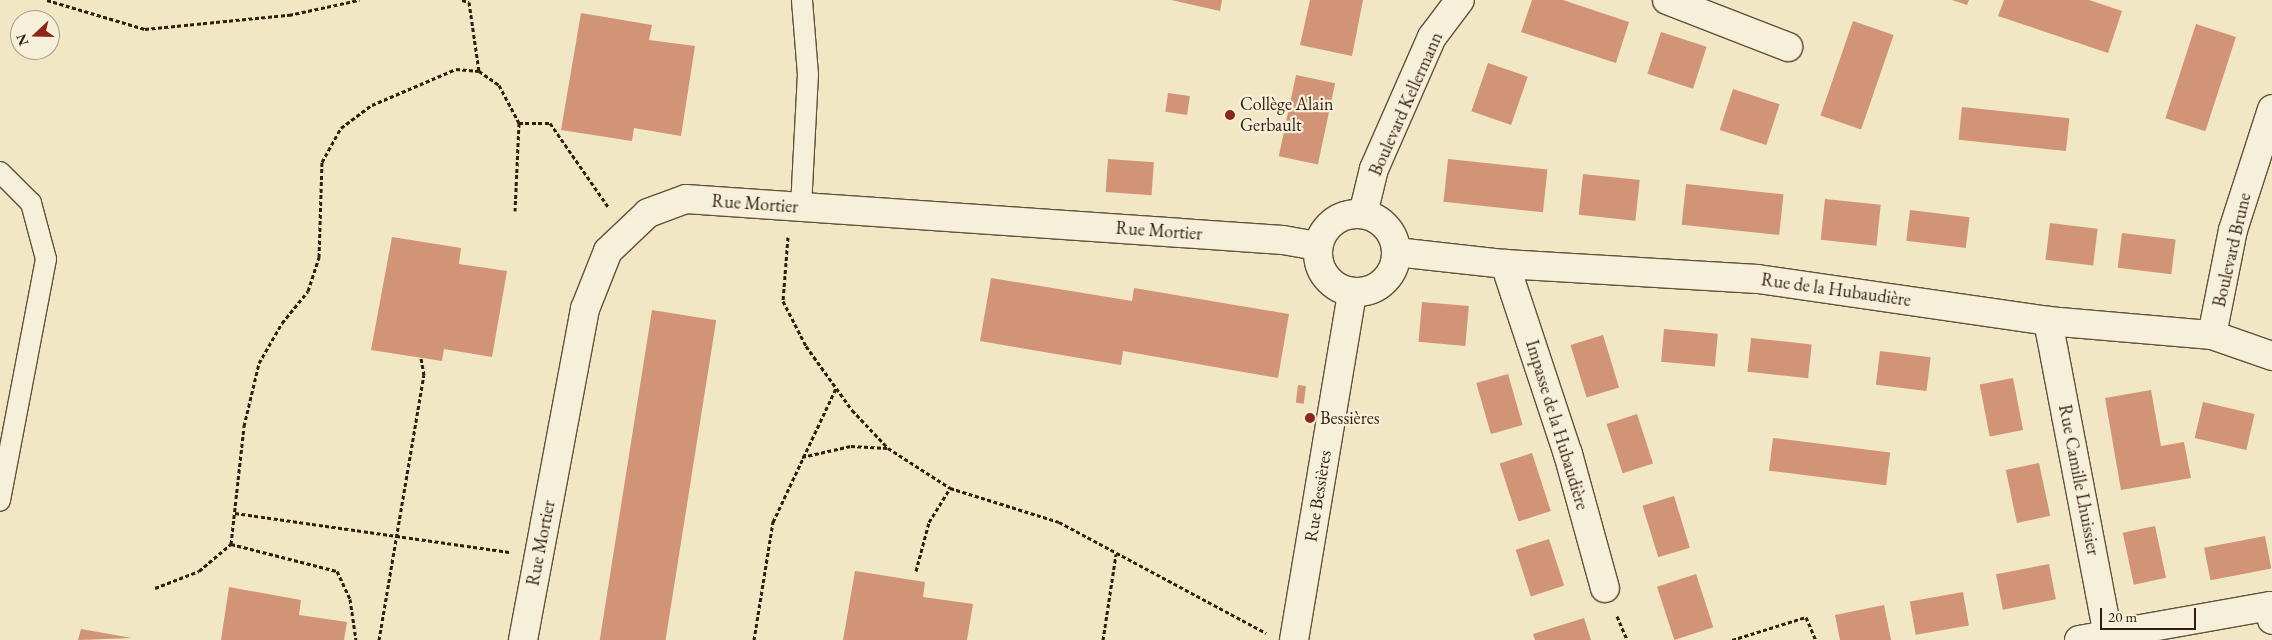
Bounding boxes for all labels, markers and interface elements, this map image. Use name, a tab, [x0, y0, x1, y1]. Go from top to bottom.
north arrow	[10, 10, 60, 60]
street label: Boulevard Kellermann	[1365, 29, 1447, 179]
text: N	[12, 32, 32, 49]
place label: Collège Alain Gerbault	[1240, 94, 1333, 136]
marker: Collège Alain Gerbault	[1224, 109, 1236, 121]
street label: Rue Mortier	[711, 190, 799, 218]
street label: Boulevard Brune	[2208, 191, 2256, 309]
street label: Rue Mortier	[1115, 217, 1203, 245]
street label: Rue de la Hubaudière	[1760, 269, 1912, 311]
street label: Impasse de la Hubaudière	[1521, 337, 1593, 513]
street label: Rue Camille Lhuissier	[2054, 403, 2104, 557]
place label: Bessières	[1320, 407, 1379, 429]
marker: Bessières	[1304, 412, 1316, 424]
street label: Rue Bessières	[1300, 449, 1336, 543]
street label: Rue Mortier	[522, 498, 560, 588]
scale bar	[2102, 598, 2198, 630]
text: 20 m	[2108, 607, 2137, 626]

